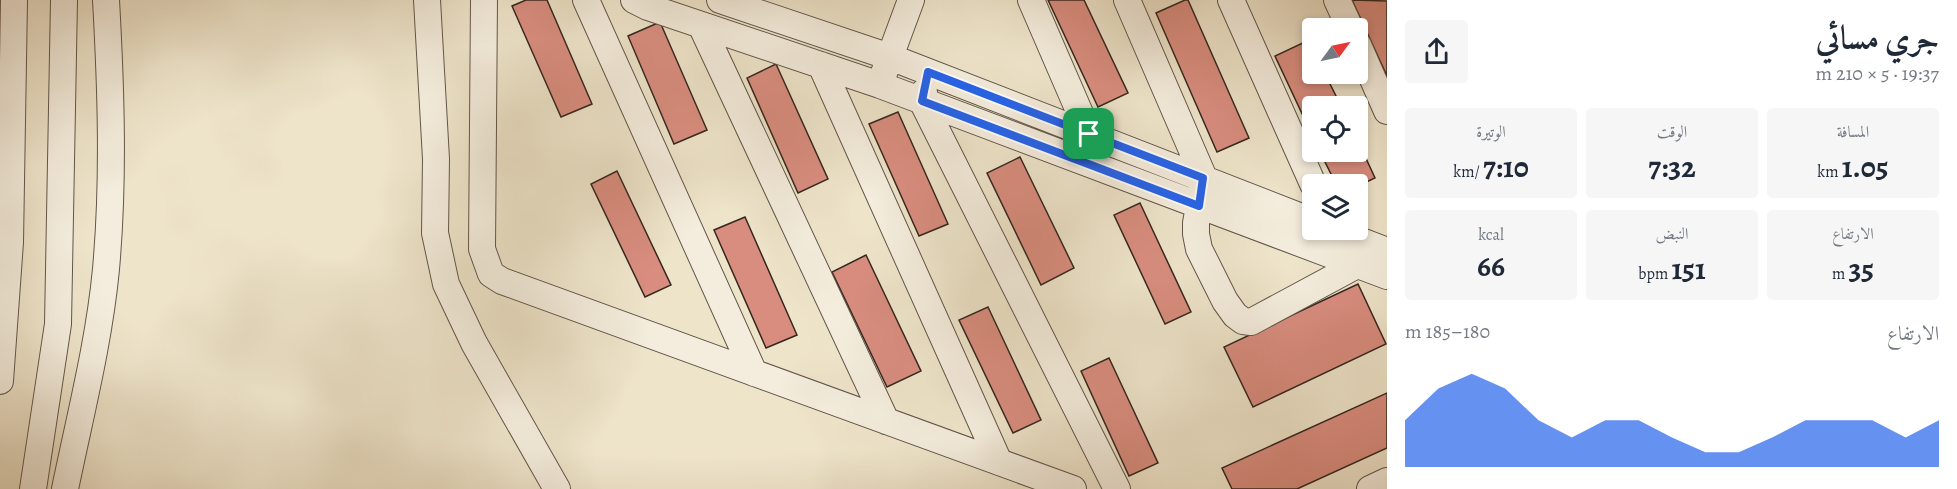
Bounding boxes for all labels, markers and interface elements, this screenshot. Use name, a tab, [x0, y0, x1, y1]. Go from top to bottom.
text: جري مسائي	[1816, 15, 1939, 60]
north arrow	[1302, 18, 1368, 84]
map controls	[1302, 18, 1368, 240]
button: share	[1405, 20, 1468, 83]
text: 19:37 · 5 × 210 m	[1815, 60, 1939, 87]
button: locate	[1302, 96, 1368, 162]
pin	[1063, 108, 1114, 159]
icon: arrive	[1072, 117, 1105, 150]
text: الوتيرة	[1476, 121, 1506, 143]
text: الوقت	[1657, 121, 1687, 143]
text: المسافة	[1837, 121, 1869, 143]
text: 7:10	[1483, 147, 1529, 187]
text: 7:32	[1648, 147, 1696, 187]
text: 1.05	[1842, 147, 1889, 187]
text: /km	[1453, 161, 1483, 183]
text: km	[1817, 161, 1842, 183]
button: layers	[1302, 174, 1368, 240]
text: النبض	[1656, 223, 1688, 245]
text: الارتفاع	[1832, 223, 1874, 245]
text: kcal	[1478, 224, 1504, 246]
text: 66	[1477, 246, 1505, 286]
text: 151	[1671, 249, 1706, 289]
text: 35	[1848, 249, 1874, 289]
text: bpm	[1638, 263, 1671, 285]
text: m	[1832, 263, 1848, 285]
text: 180–185 m	[1405, 318, 1490, 345]
text: الارتفاع	[1887, 320, 1939, 347]

